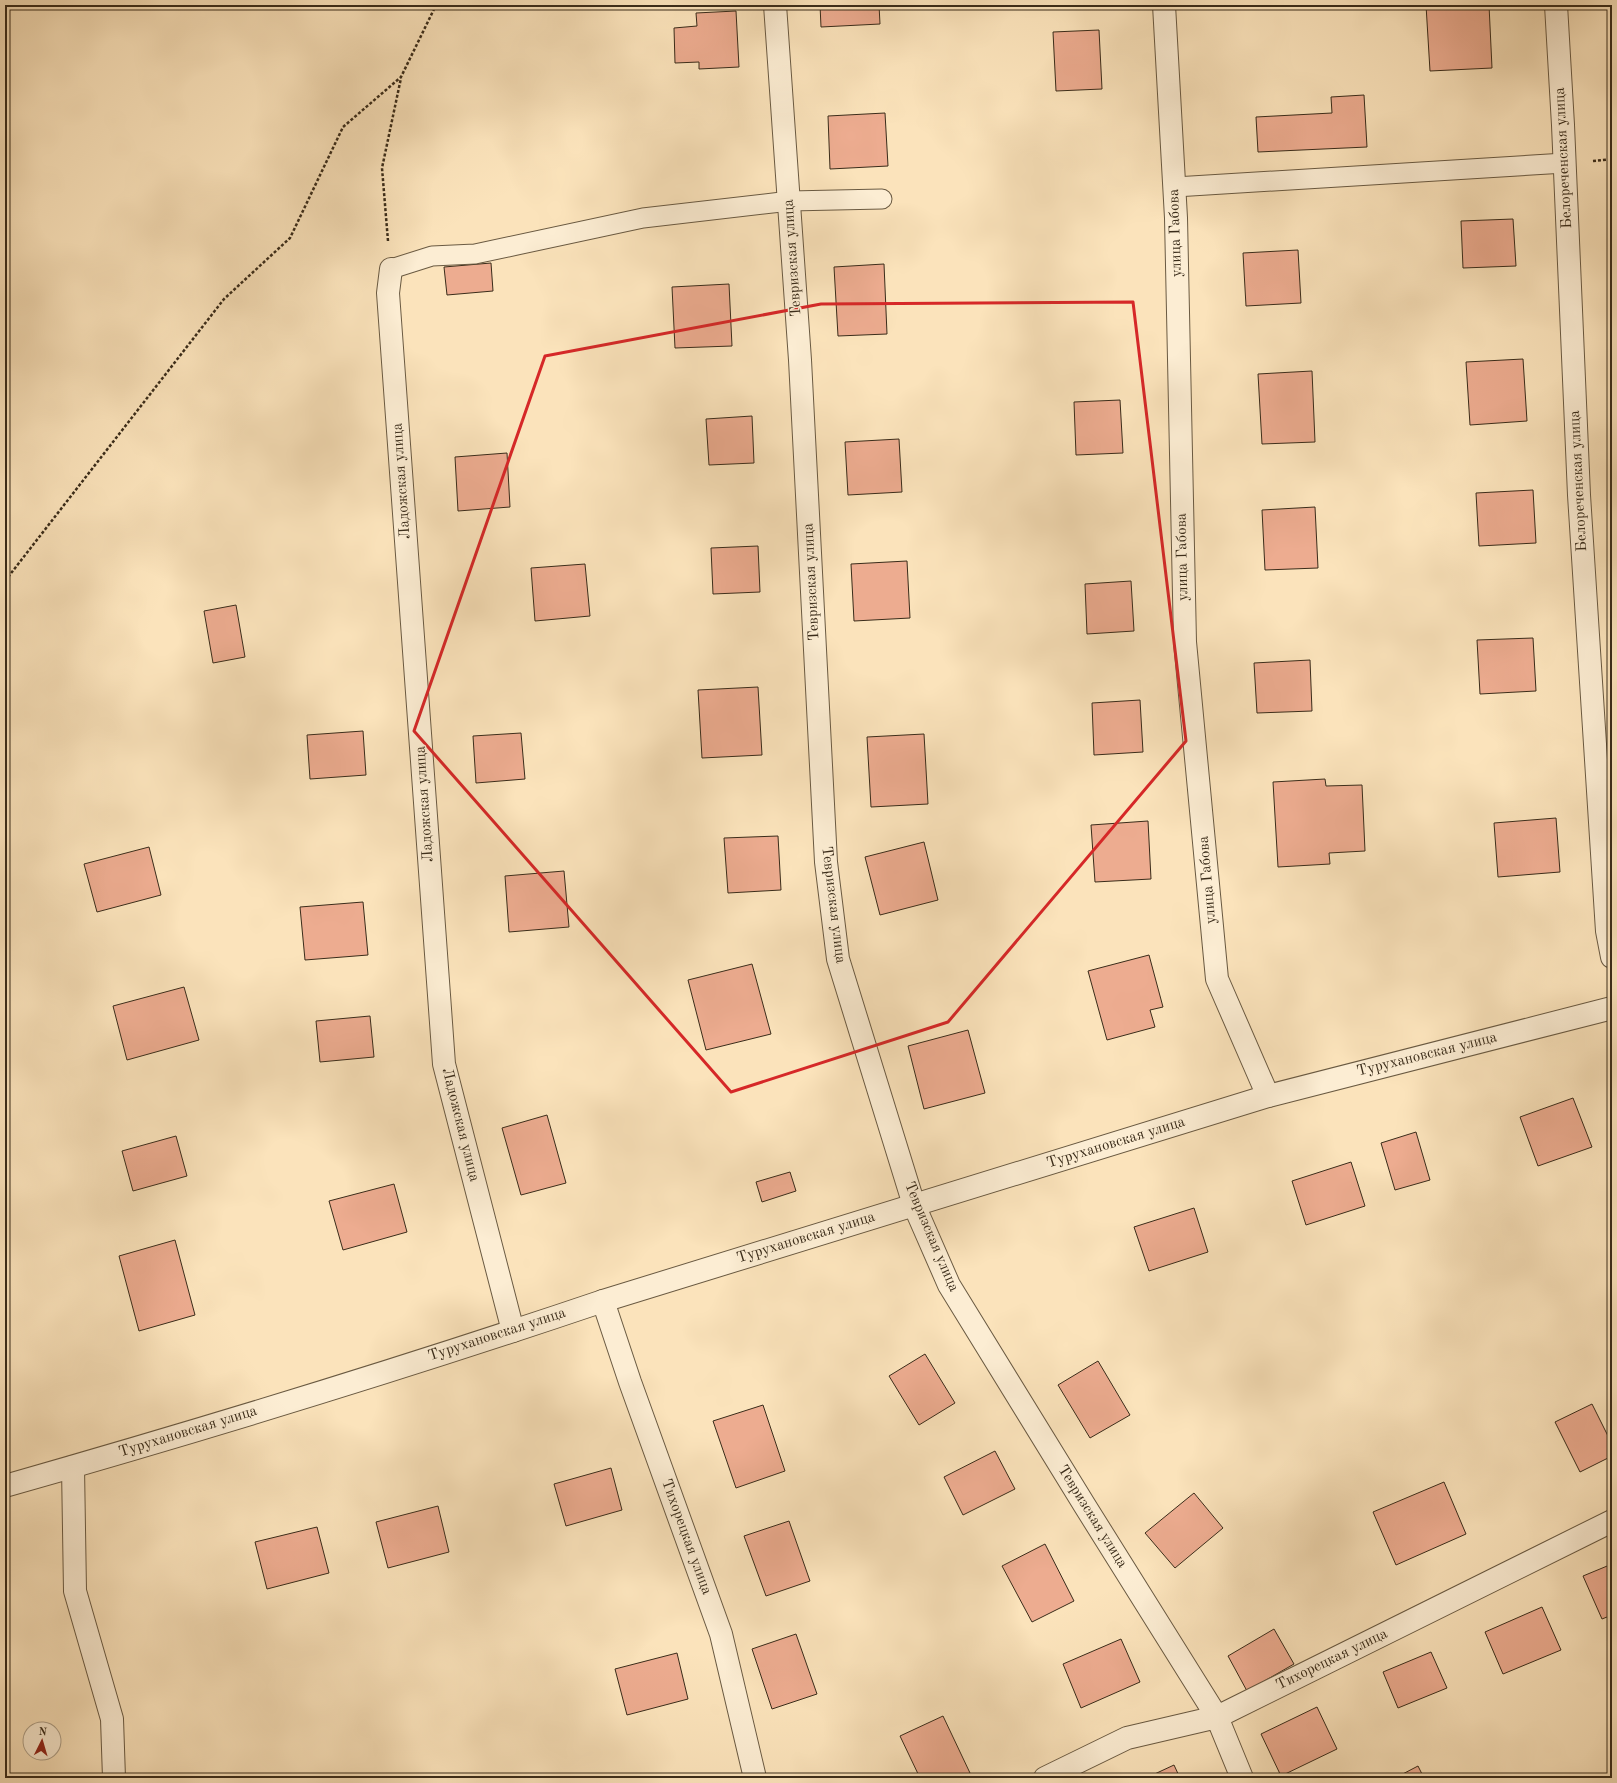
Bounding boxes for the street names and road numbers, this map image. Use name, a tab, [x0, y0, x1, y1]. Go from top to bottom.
street label: Белореченская улица	[1553, 86, 1575, 229]
street label: улица Габова	[1167, 188, 1185, 277]
street label: Тевризская улица	[781, 198, 805, 317]
street label: Белореченская улица	[1568, 409, 1590, 552]
street label: Ладожская улица	[390, 422, 414, 540]
street label: улица Габова	[1175, 512, 1191, 601]
street label: Тевризская улица	[801, 522, 823, 641]
street label: Ладожская улица	[413, 745, 437, 863]
street label: улица Габова	[1197, 835, 1219, 925]
street label: Тевризская улица	[818, 846, 848, 965]
street label: Турухановская улица	[1355, 1030, 1499, 1080]
street label: Ладожская улица	[439, 1067, 482, 1184]
street label: Турухановская улица	[1045, 1115, 1188, 1171]
street label: Тевризская улица	[901, 1180, 961, 1295]
street label: Турухановская улица	[735, 1210, 878, 1266]
street label: Турухановская улица	[426, 1305, 568, 1364]
street label: Турухановская улица	[117, 1404, 260, 1460]
street label: Тевризская улица	[1054, 1463, 1130, 1572]
street label: Тихорецкая улица	[658, 1477, 714, 1597]
street label: Тихорецкая улица	[1274, 1626, 1391, 1693]

